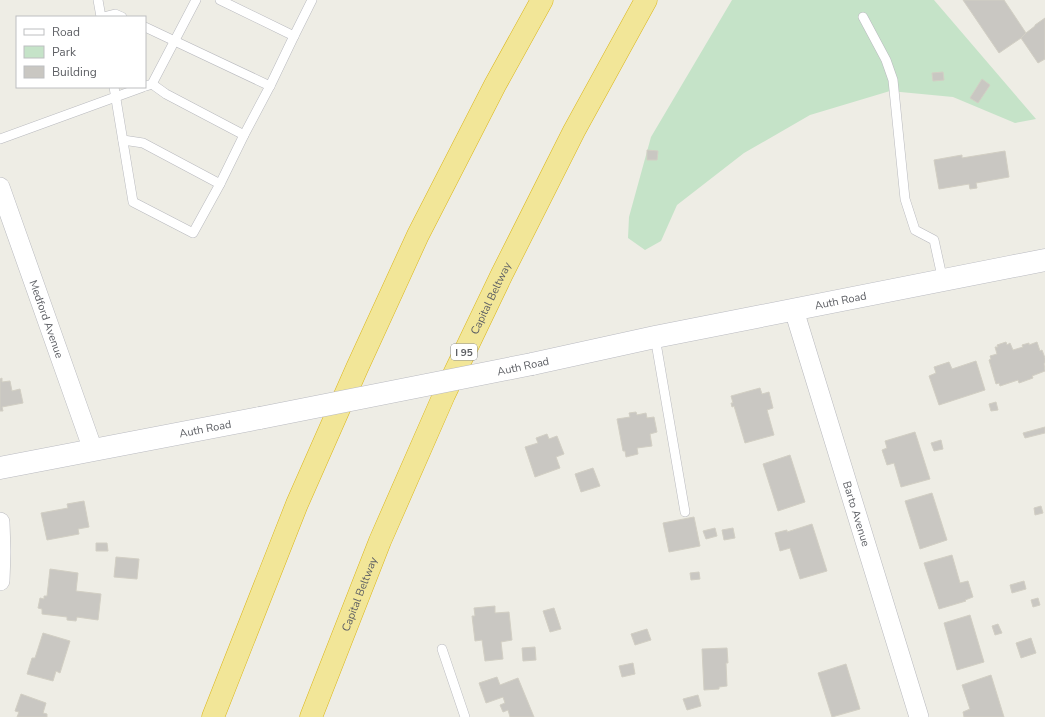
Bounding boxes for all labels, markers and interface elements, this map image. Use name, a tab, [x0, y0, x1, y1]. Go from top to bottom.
legend	[16, 16, 146, 88]
text: Road	[52, 24, 80, 40]
text: Park	[52, 44, 77, 60]
text: Building	[52, 64, 97, 80]
street label: Capital Beltway	[467, 259, 515, 337]
street label: Medford Avenue	[25, 278, 67, 360]
street label: Auth Road	[813, 288, 868, 313]
road number: I 95	[451, 344, 477, 360]
street label: Auth Road	[496, 354, 550, 379]
street label: Auth Road	[178, 417, 233, 441]
street label: Barto Avenue	[839, 479, 873, 548]
street label: Capital Beltway	[338, 555, 381, 634]

